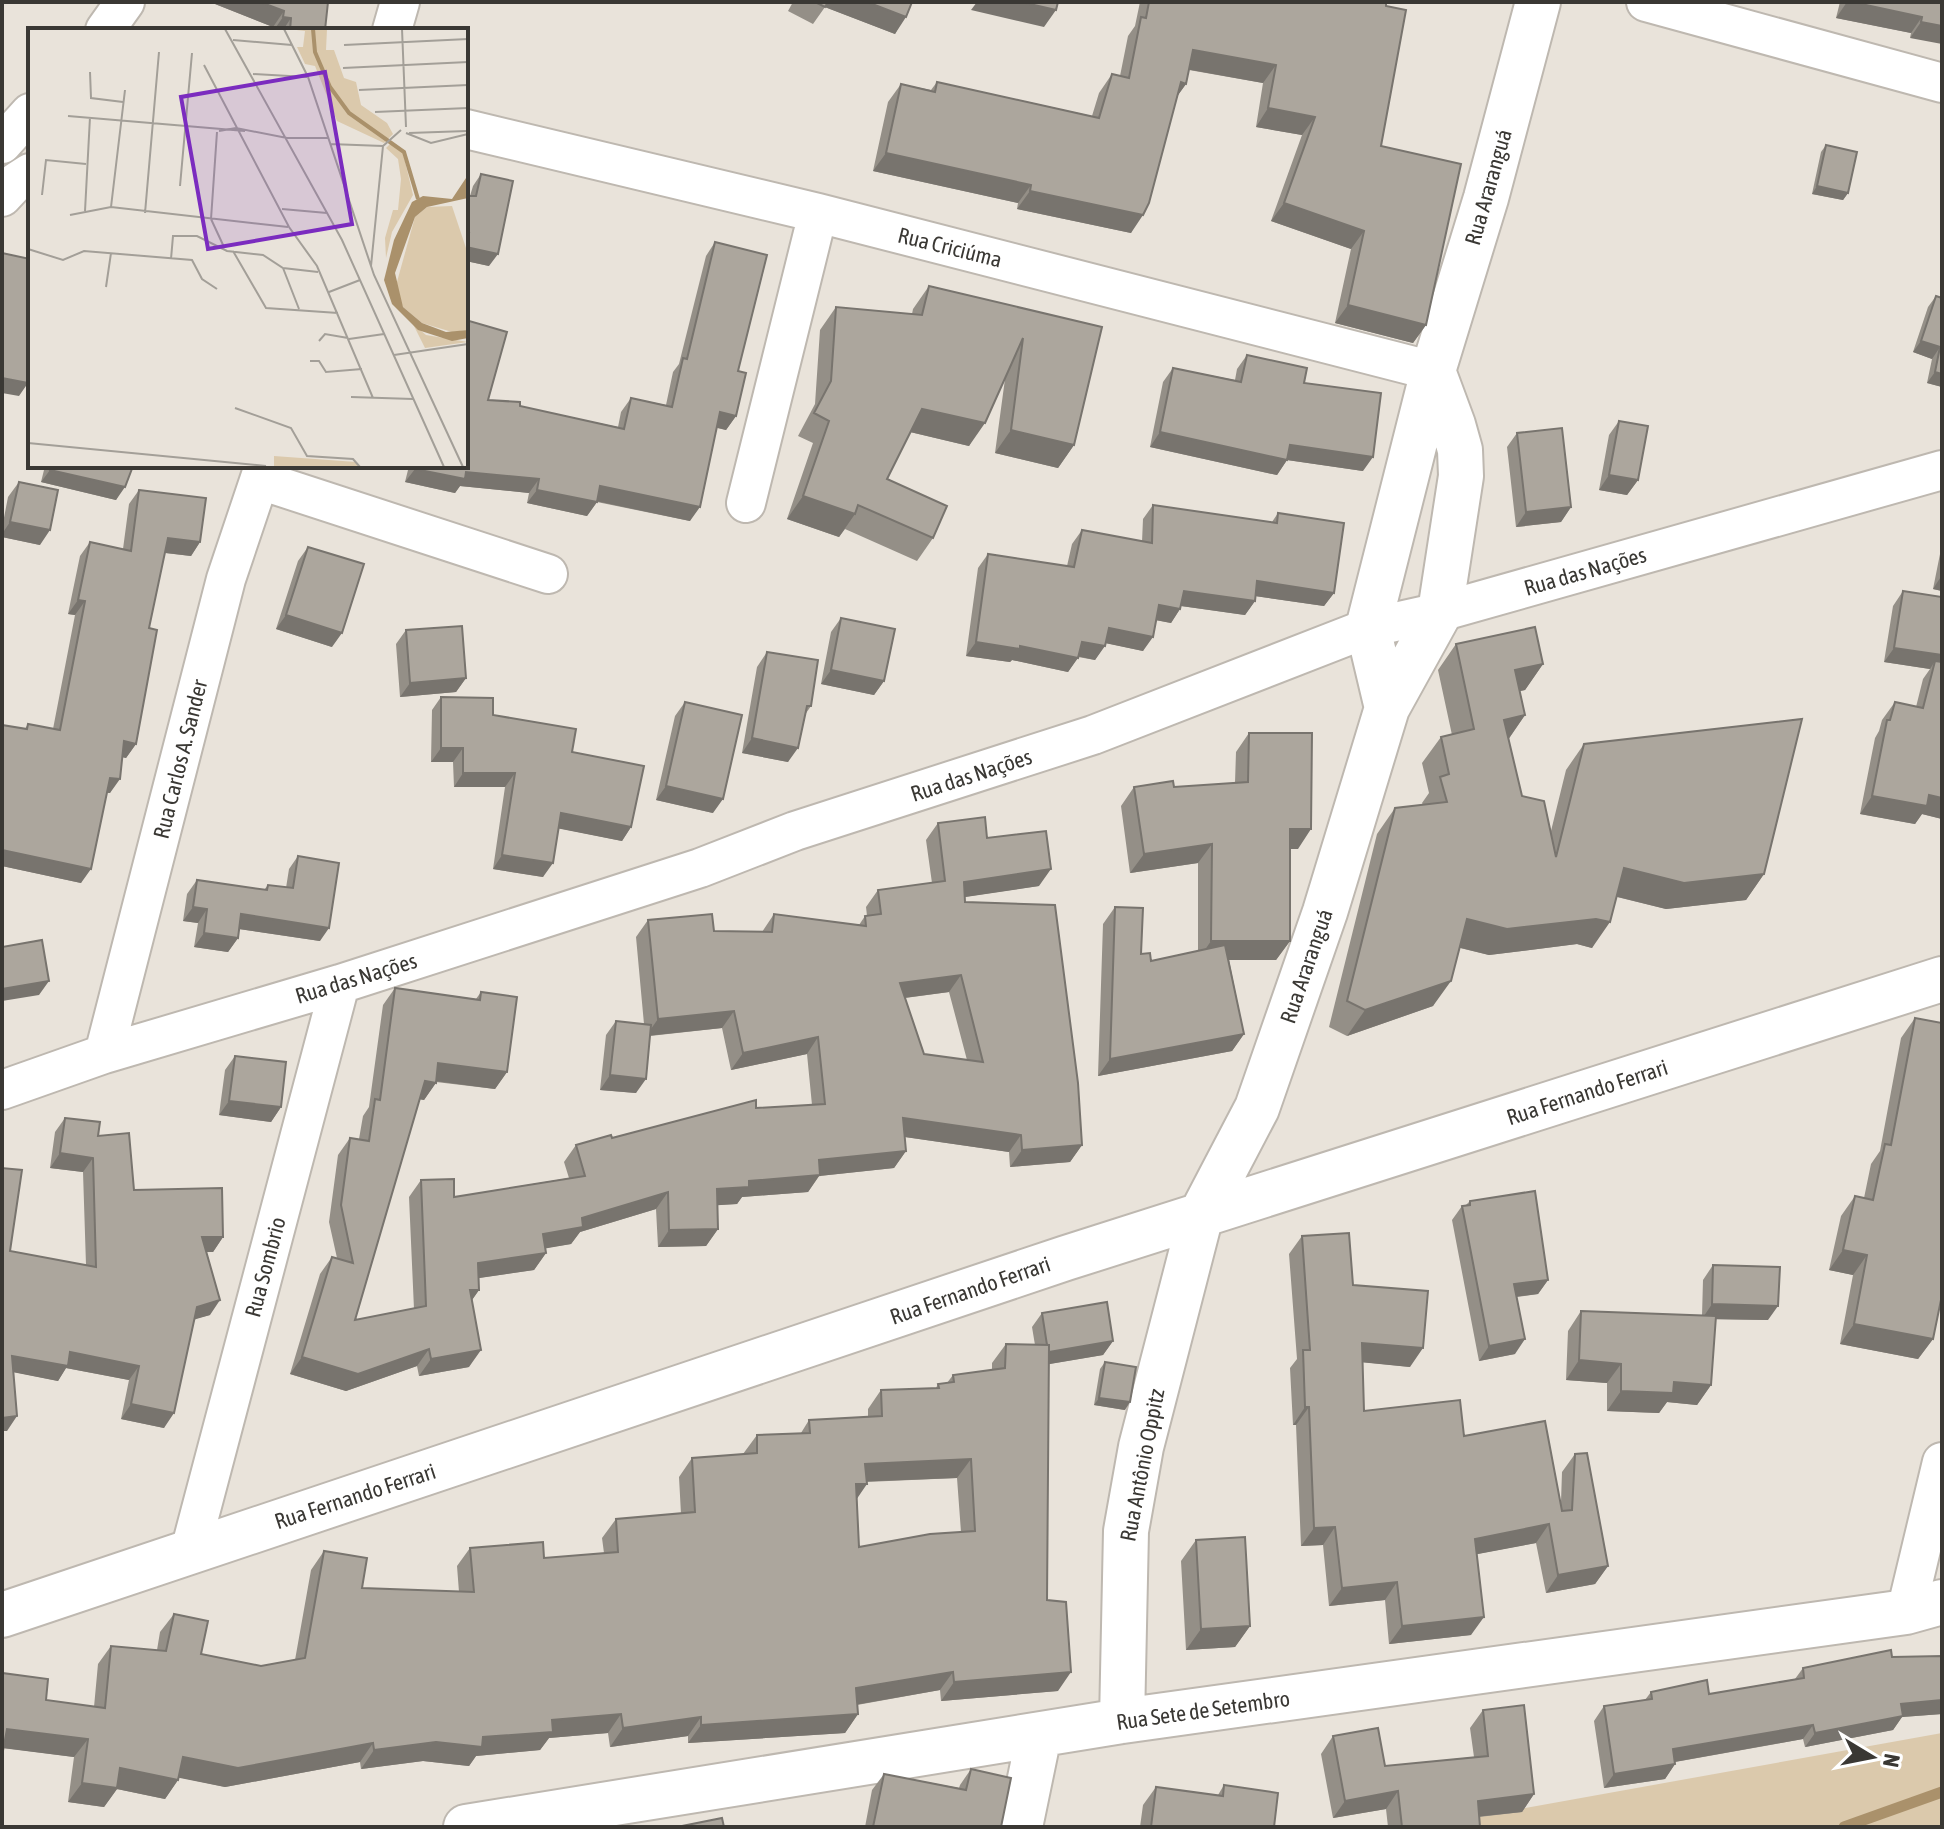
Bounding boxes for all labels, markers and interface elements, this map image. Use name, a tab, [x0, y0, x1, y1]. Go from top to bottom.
inset map	[28, 28, 468, 468]
street label: Rua Araranguá	[1459, 126, 1517, 248]
street label: Rua Criciúma	[895, 222, 1005, 272]
street label: Rua das Nações	[1521, 541, 1649, 601]
street label: Rua Carlos A. Sander	[148, 676, 212, 841]
street label: Rua das Nações	[907, 743, 1035, 807]
street label: Rua Araranguá	[1274, 905, 1338, 1027]
street label: Rua das Nações	[292, 947, 420, 1009]
street label: Rua Fernando Ferrari	[1503, 1054, 1671, 1130]
street label: Rua Sombrio	[239, 1214, 291, 1320]
street label: Rua Fernando Ferrari	[886, 1250, 1054, 1330]
street label: Rua Antônio Oppitz	[1114, 1386, 1170, 1544]
street label: Rua Fernando Ferrari	[271, 1458, 439, 1534]
street label: Rua Sete de Setembro	[1115, 1685, 1291, 1735]
north arrow	[1832, 1717, 1912, 1797]
text: N	[1878, 1752, 1906, 1769]

